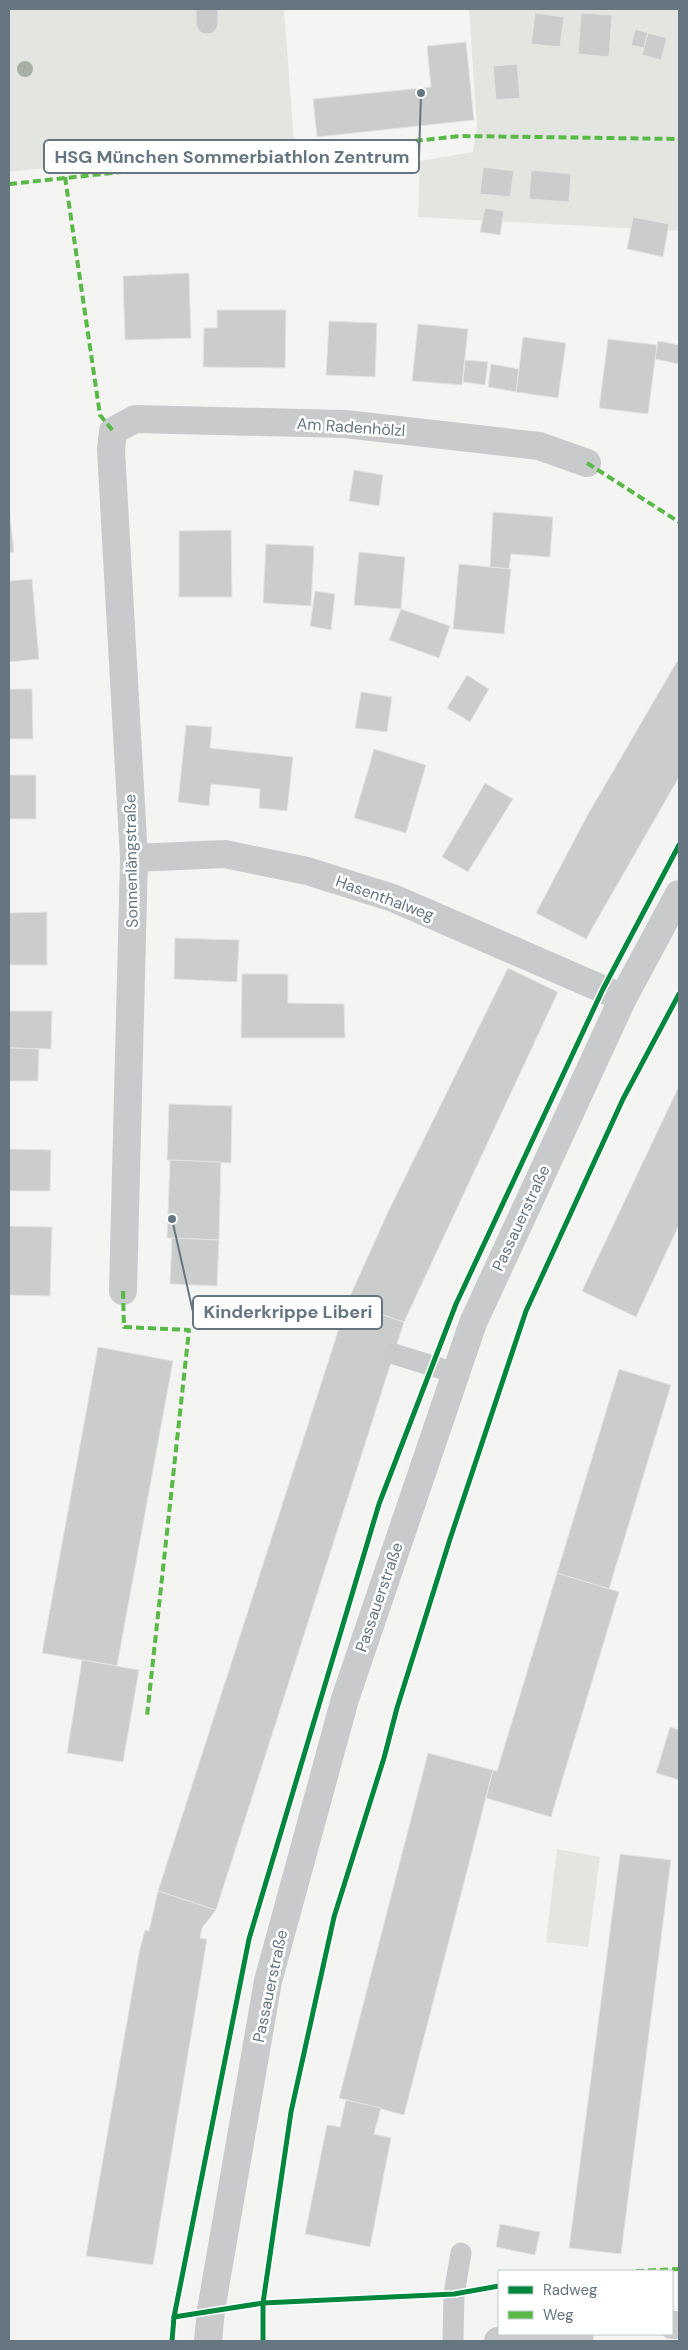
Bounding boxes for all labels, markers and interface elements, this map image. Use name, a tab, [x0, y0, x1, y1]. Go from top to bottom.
callout: HSG München Sommerbiathlon Zentrum	[44, 140, 419, 173]
text: HSG München Sommerbiathlon Zentrum	[55, 145, 409, 169]
street label: Am Radenhölzl	[296, 413, 406, 441]
street label: Sonnenlängstraße	[119, 794, 143, 928]
street label: Hasenthalweg	[333, 870, 437, 926]
street label: Passauerstraße	[487, 1162, 555, 1274]
callout: Kinderkrippe Liberi	[193, 1296, 382, 1329]
text: Kinderkrippe Liberi	[203, 1300, 373, 1324]
street label: Passauerstraße	[350, 1539, 408, 1655]
street label: Passauerstraße	[248, 1928, 292, 2044]
legend	[498, 2270, 673, 2335]
text: Radweg	[543, 2280, 597, 2300]
text: Weg	[543, 2305, 574, 2325]

